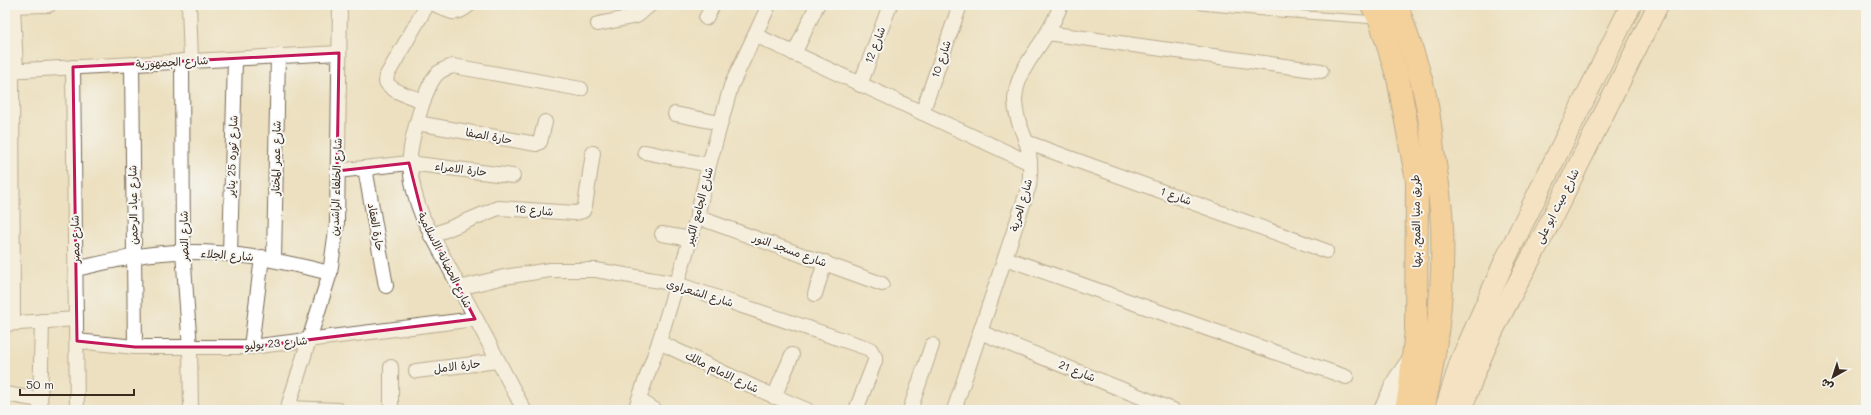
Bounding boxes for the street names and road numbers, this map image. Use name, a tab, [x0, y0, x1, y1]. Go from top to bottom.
street label: شارع 12	[861, 24, 890, 66]
street label: شارع 10	[927, 38, 956, 80]
street label: شارع الجمهورية	[135, 52, 209, 73]
street label: شارع ثوره 25 يناير	[223, 115, 242, 198]
street label: شارع عمر المختار	[267, 121, 286, 196]
street label: حارة الصفا	[465, 124, 514, 147]
street label: شارع الخلفاء الراشدين	[326, 138, 347, 237]
street label: حارة الامراء	[434, 158, 488, 179]
street label: شارع عباد الرحمن	[124, 165, 143, 245]
street label: شارع الجامع الكبير	[681, 165, 718, 248]
street label: شارع ميت ابو على	[1531, 166, 1584, 247]
street label: طريق منيا القمح, بنها	[1407, 174, 1425, 268]
street label: شارع الحرية	[1006, 177, 1037, 234]
street label: شارع 1	[1158, 183, 1194, 210]
street label: شارع 16	[514, 200, 554, 221]
street label: حارة العقاد	[365, 202, 388, 252]
street label: شارع الحضانة الاسلامية	[413, 209, 476, 311]
street label: شارع النصر	[176, 211, 193, 262]
street label: شارع مصر	[67, 215, 84, 264]
street label: شارع مسجد النور	[750, 229, 829, 272]
street label: شارع الجلاء	[200, 245, 254, 266]
street label: شارع الشعراوى	[664, 275, 735, 312]
street label: شارع 23 يوليو	[243, 332, 308, 355]
street label: شارع الامام مالك	[682, 347, 761, 398]
street label: حارة الامل	[432, 355, 481, 376]
street label: شارع 21	[1056, 356, 1098, 387]

